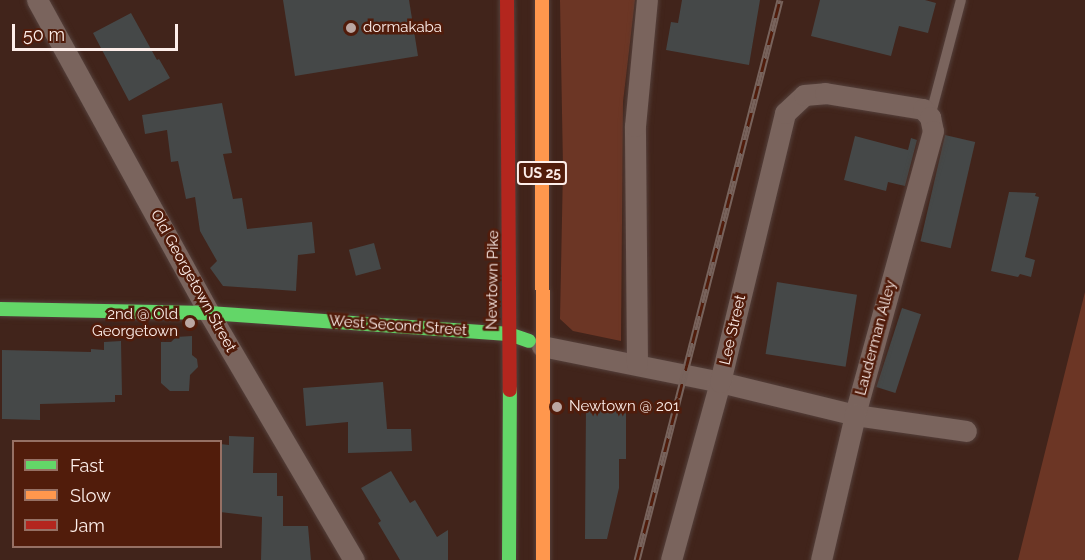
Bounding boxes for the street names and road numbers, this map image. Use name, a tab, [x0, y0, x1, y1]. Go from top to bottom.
road number: US 25	[516, 162, 568, 184]
street label: Old Georgetown Street	[146, 207, 240, 355]
street label: Newtown Pike	[483, 230, 503, 330]
street label: Lauderman Alley	[852, 278, 900, 398]
street label: Lee Street	[716, 293, 750, 367]
street label: West Second Street	[329, 312, 467, 340]

